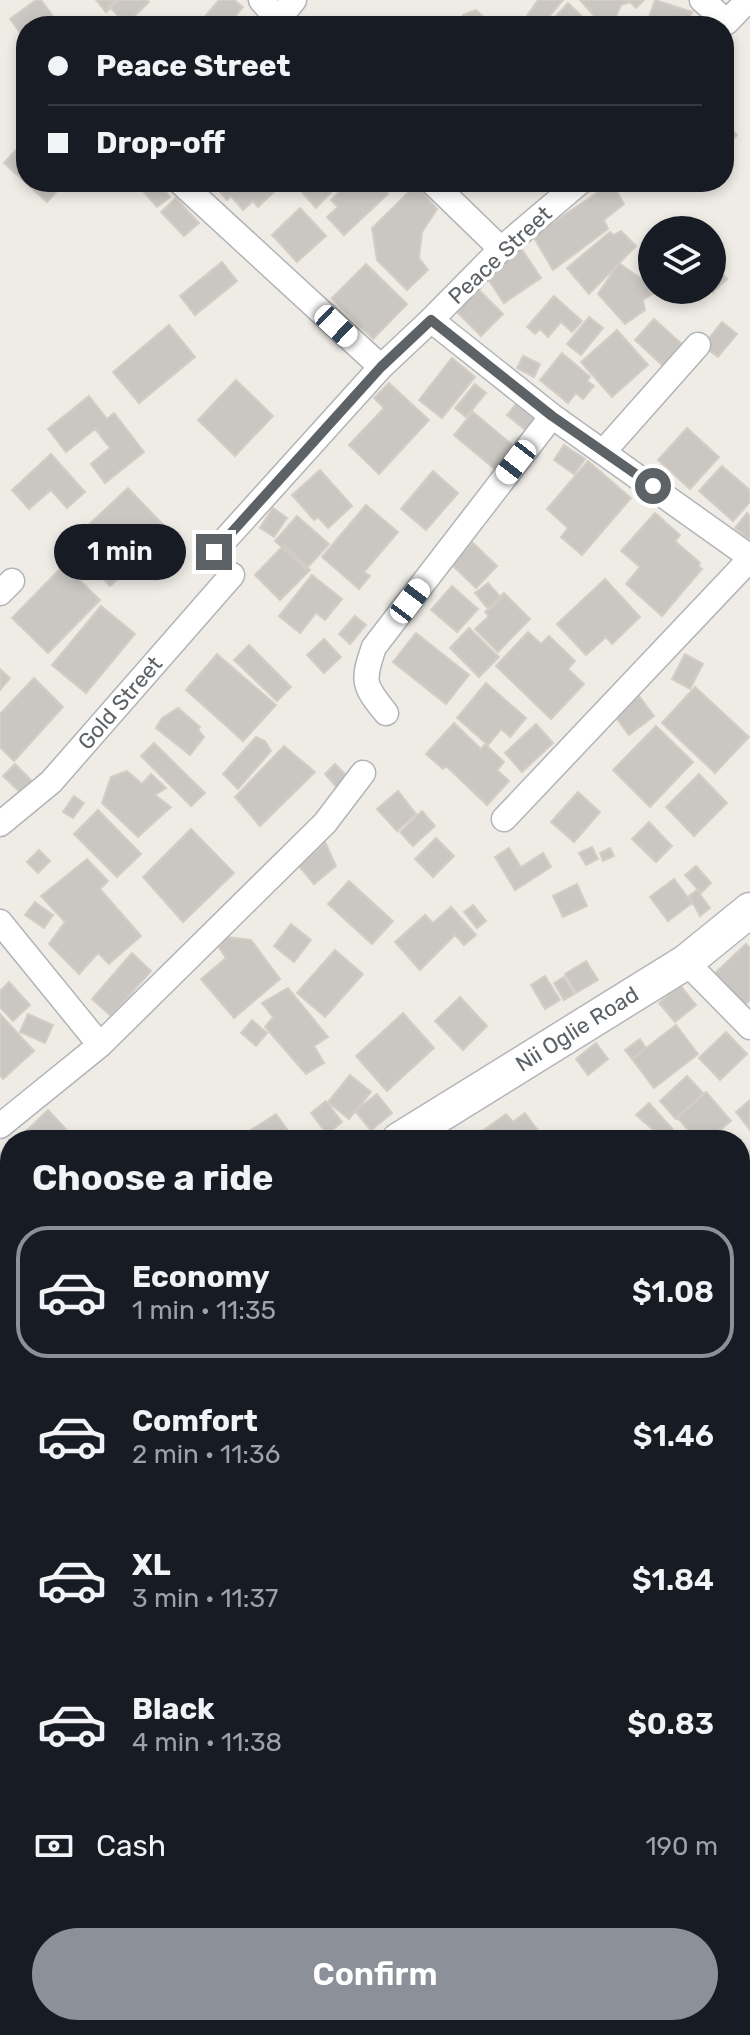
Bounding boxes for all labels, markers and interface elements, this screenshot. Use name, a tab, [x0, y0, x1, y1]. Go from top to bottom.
text: Peace Street	[96, 48, 291, 84]
text: Drop-off	[96, 125, 225, 161]
street label: Peace Street	[443, 200, 558, 310]
map controls	[638, 216, 726, 304]
button: layers	[638, 216, 726, 304]
car	[310, 301, 362, 351]
car	[492, 436, 540, 488]
route start	[635, 468, 671, 504]
callout: 1 min	[54, 524, 186, 580]
route end	[196, 534, 232, 570]
text: 1 min	[87, 536, 153, 567]
car	[386, 575, 434, 627]
street label: Gold Street	[72, 650, 168, 755]
street label: Nii Oglie Road	[511, 980, 643, 1078]
text: Choose a ride	[32, 1156, 273, 1199]
icon: car	[36, 1256, 108, 1328]
text: Economy	[132, 1259, 270, 1295]
text: $1.08	[632, 1274, 714, 1310]
text: 1 min · 11:35	[132, 1295, 276, 1326]
icon: car	[36, 1400, 108, 1472]
text: Comfort	[132, 1403, 258, 1439]
text: $1.46	[633, 1418, 714, 1454]
text: 2 min · 11:36	[132, 1439, 280, 1470]
icon: car	[36, 1544, 108, 1616]
text: XL	[132, 1547, 171, 1583]
text: $1.84	[632, 1562, 714, 1598]
text: 3 min · 11:37	[132, 1583, 278, 1614]
icon: car	[36, 1688, 108, 1760]
text: Black	[132, 1691, 215, 1727]
text: $0.83	[627, 1706, 714, 1742]
text: 4 min · 11:38	[132, 1727, 282, 1758]
icon: cash	[32, 1824, 76, 1868]
text: Cash	[96, 1828, 166, 1864]
text: 190 m	[645, 1831, 718, 1862]
button: Confirm	[32, 1928, 718, 2020]

